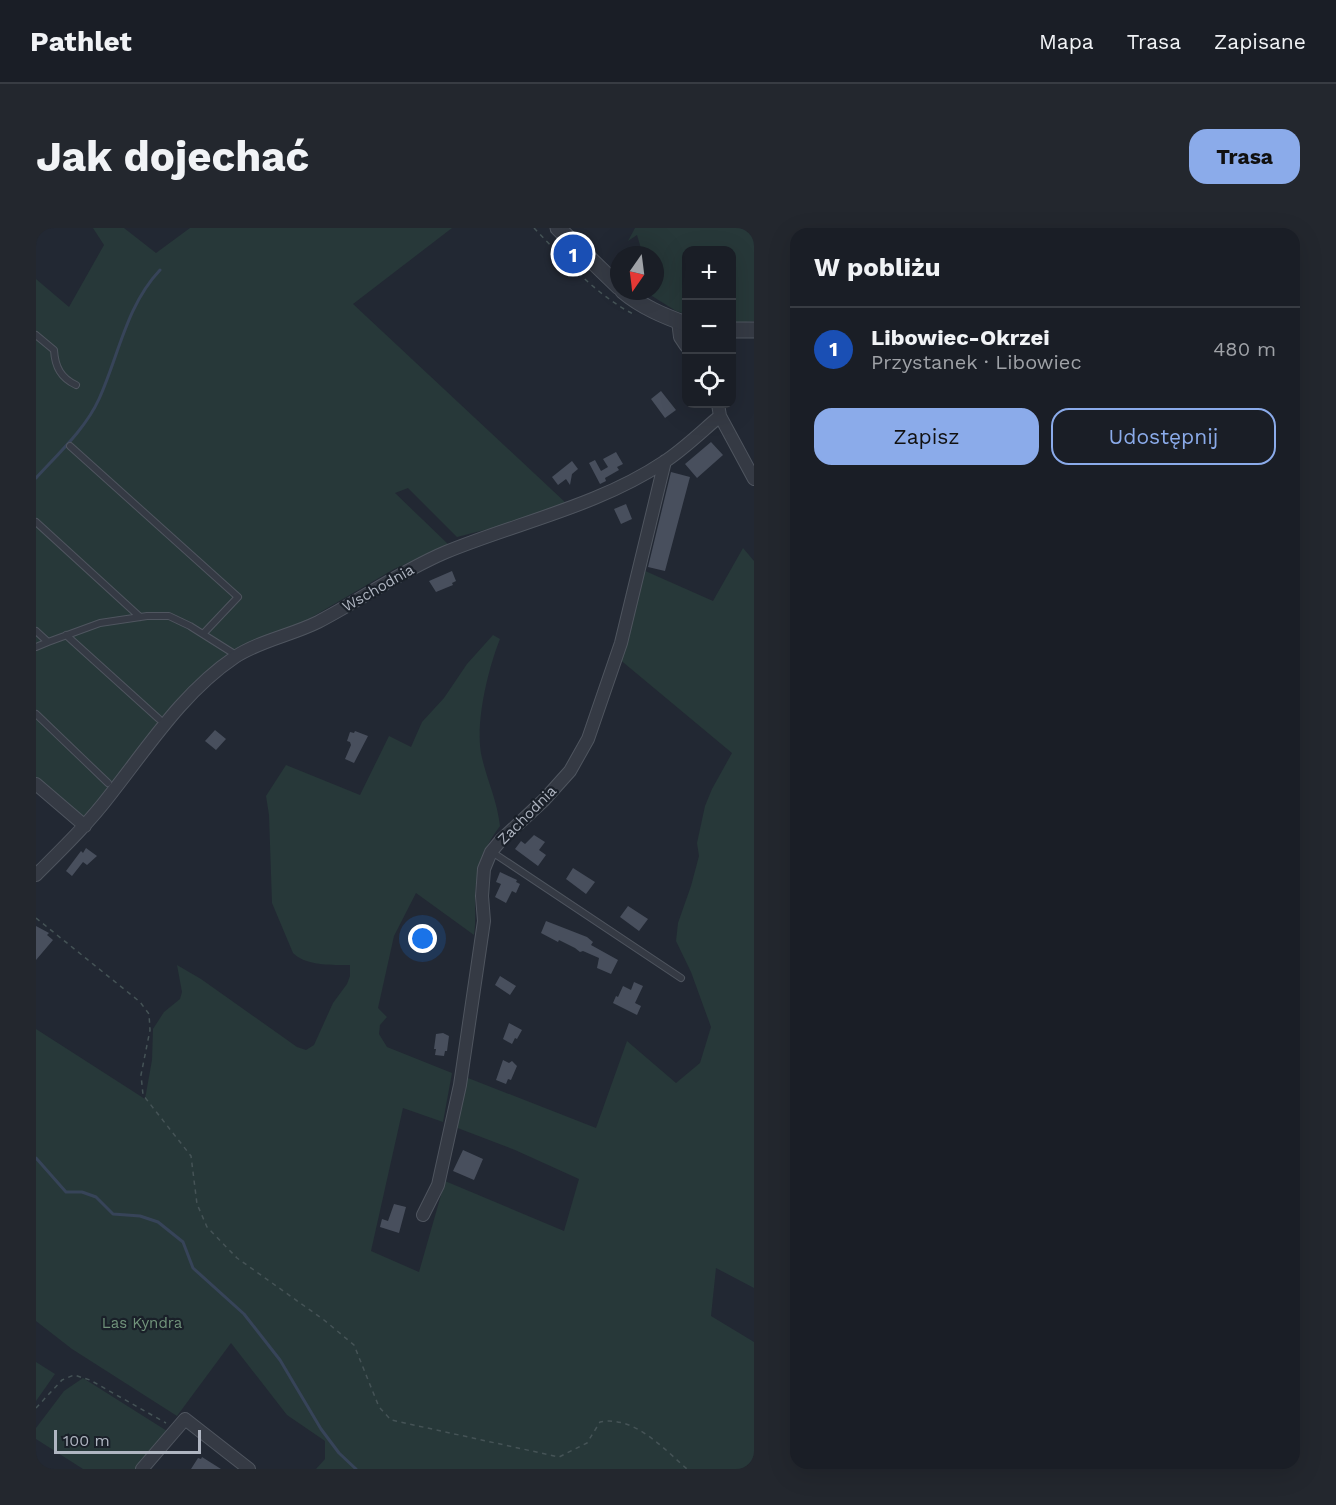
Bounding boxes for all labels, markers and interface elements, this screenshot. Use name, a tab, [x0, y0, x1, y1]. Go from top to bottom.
text: Pathlet	[30, 25, 132, 58]
text: Mapa	[1039, 29, 1094, 54]
text: Trasa	[1127, 29, 1181, 54]
text: Zapisane	[1214, 29, 1306, 54]
button: Trasa	[1189, 129, 1300, 184]
text: Jak dojechać	[36, 132, 309, 181]
pin: 1	[554, 231, 592, 276]
north arrow	[610, 246, 664, 300]
map controls	[682, 246, 736, 408]
button: +	[682, 246, 736, 300]
text: W pobliżu	[814, 252, 941, 282]
button: −	[682, 300, 736, 354]
text: Libowiec-Okrzei	[871, 325, 1050, 350]
text: 1	[829, 337, 838, 361]
text: 480 m	[1213, 337, 1276, 361]
text: Przystanek · Libowiec	[871, 350, 1082, 374]
button: locate	[682, 354, 736, 408]
button: Zapisz	[814, 408, 1039, 465]
button: Udostępnij	[1051, 408, 1276, 465]
street label: Wschodnia	[339, 560, 417, 616]
street label: Zachodnia	[494, 781, 561, 848]
your location	[408, 924, 437, 953]
park label: Las Kyndra	[102, 1314, 183, 1332]
scale bar	[54, 1427, 201, 1454]
text: 100 m	[63, 1431, 110, 1450]

